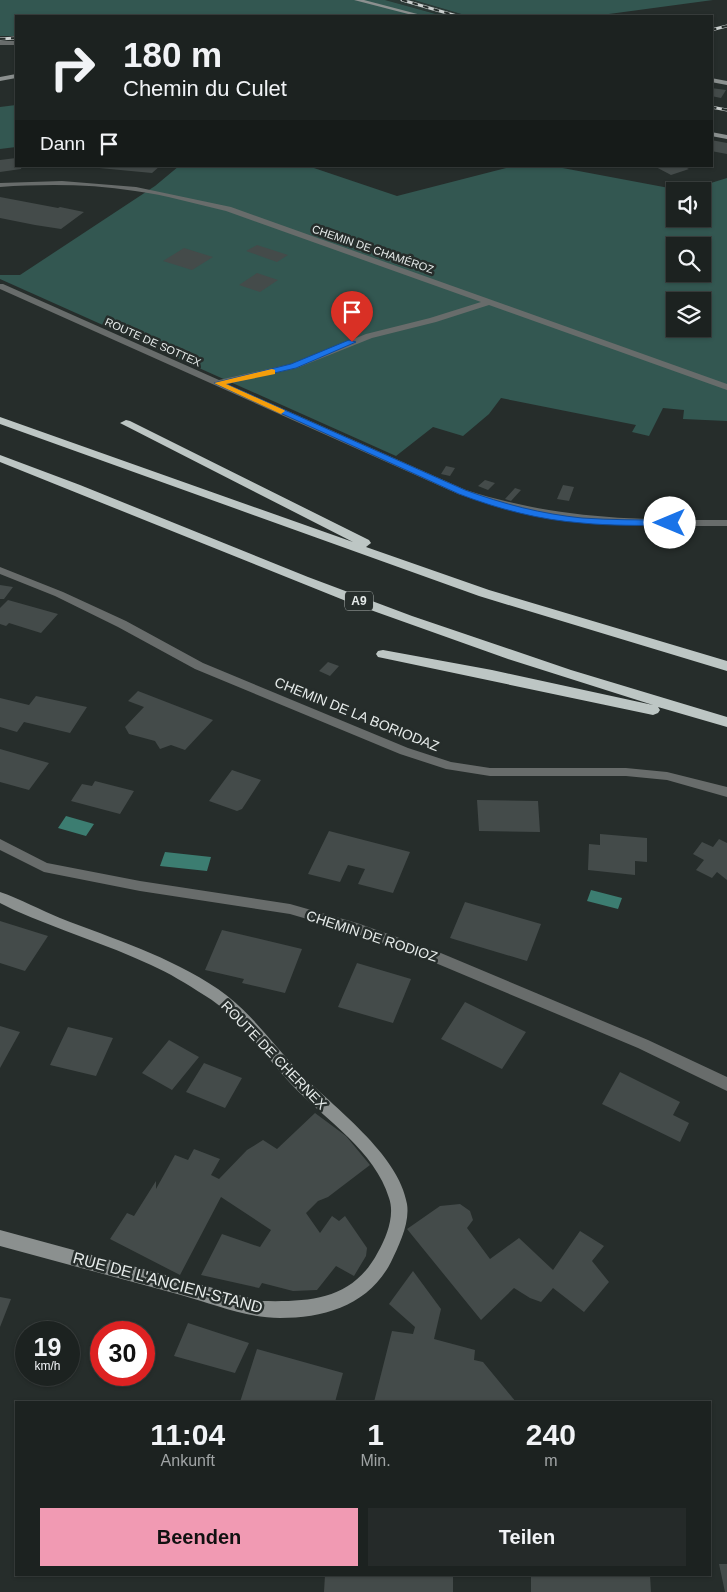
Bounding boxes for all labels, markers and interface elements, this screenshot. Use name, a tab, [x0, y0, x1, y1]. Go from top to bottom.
icon: right	[40, 35, 105, 100]
text: 180 m	[123, 35, 222, 74]
text: Chemin du Culet	[123, 76, 287, 101]
icon: arrive	[95, 130, 123, 158]
text: Dann	[40, 133, 85, 154]
map controls	[666, 182, 711, 337]
button: sound	[666, 182, 711, 227]
street label: CHEMIN DE CHAMÉROZ	[311, 223, 436, 276]
button: search	[666, 237, 711, 282]
pin	[331, 291, 373, 342]
button: layers	[666, 292, 711, 337]
icon: arrive	[338, 298, 366, 326]
street label: ROUTE DE SOTTEX	[103, 315, 204, 369]
position arrow	[643, 496, 695, 548]
road number: A9	[345, 592, 373, 610]
street label: CHEMIN DE LA BORIODAZ	[272, 674, 442, 755]
street label: CHEMIN DE RODIOZ	[304, 907, 440, 965]
street label: ROUTE DE CHERNEX	[218, 997, 330, 1113]
street label: RUE DE L'ANCIEN-STAND	[71, 1249, 265, 1316]
speed limit sign: 30	[90, 1321, 155, 1386]
text: 19	[34, 1333, 61, 1361]
text: km/h	[34, 1359, 61, 1373]
text: 11:04	[150, 1418, 225, 1451]
text: 1	[367, 1418, 384, 1451]
text: 240	[526, 1418, 576, 1451]
text: Ankunft	[161, 1452, 215, 1469]
text: Min.	[360, 1452, 391, 1469]
text: m	[544, 1452, 557, 1469]
button: Beenden	[40, 1508, 358, 1566]
button: Teilen	[368, 1508, 686, 1566]

